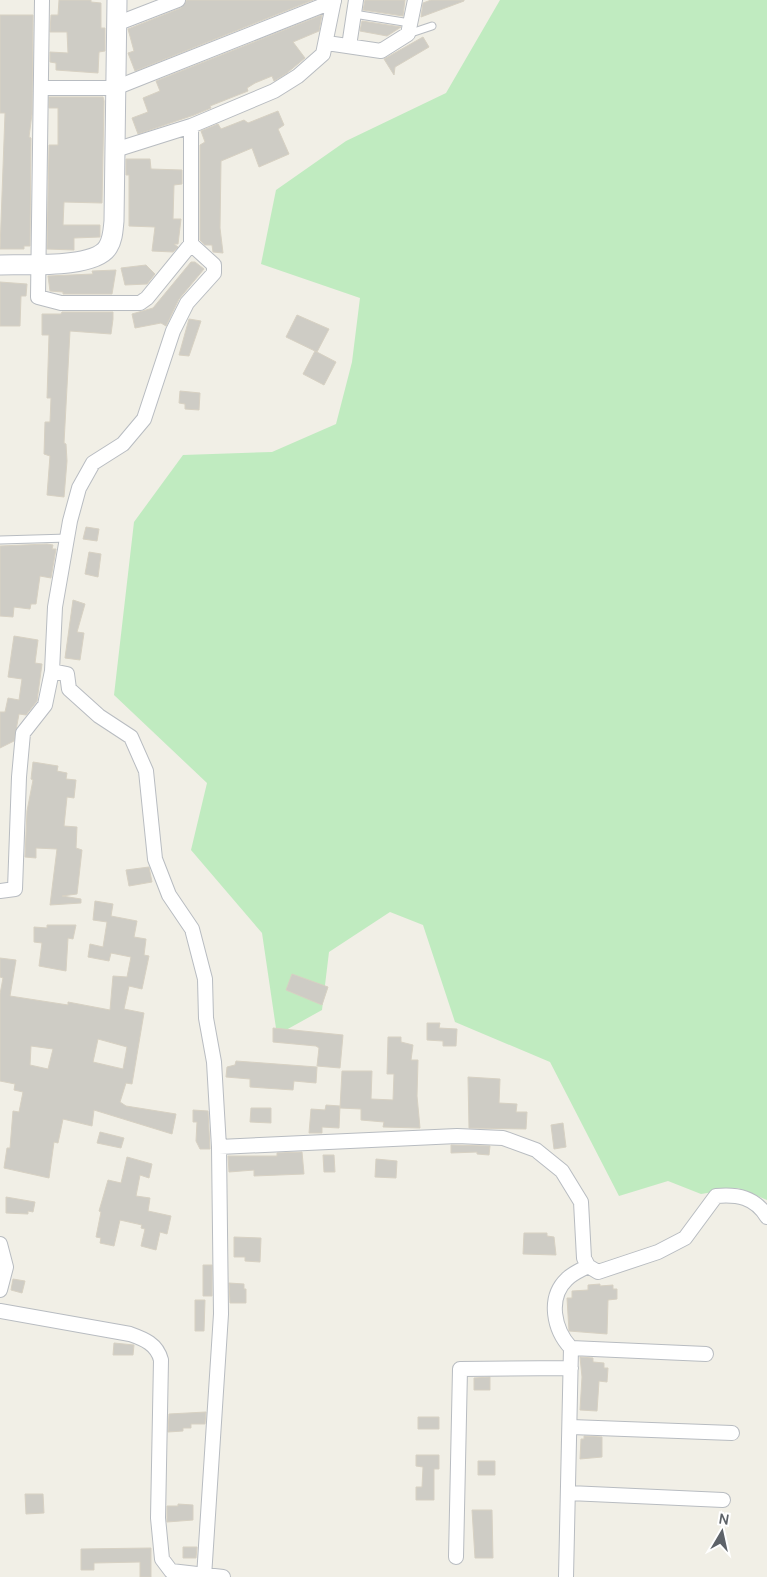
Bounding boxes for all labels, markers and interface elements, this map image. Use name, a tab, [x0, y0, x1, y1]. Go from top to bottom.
north arrow	[697, 1507, 747, 1557]
text: N	[718, 1508, 731, 1529]

